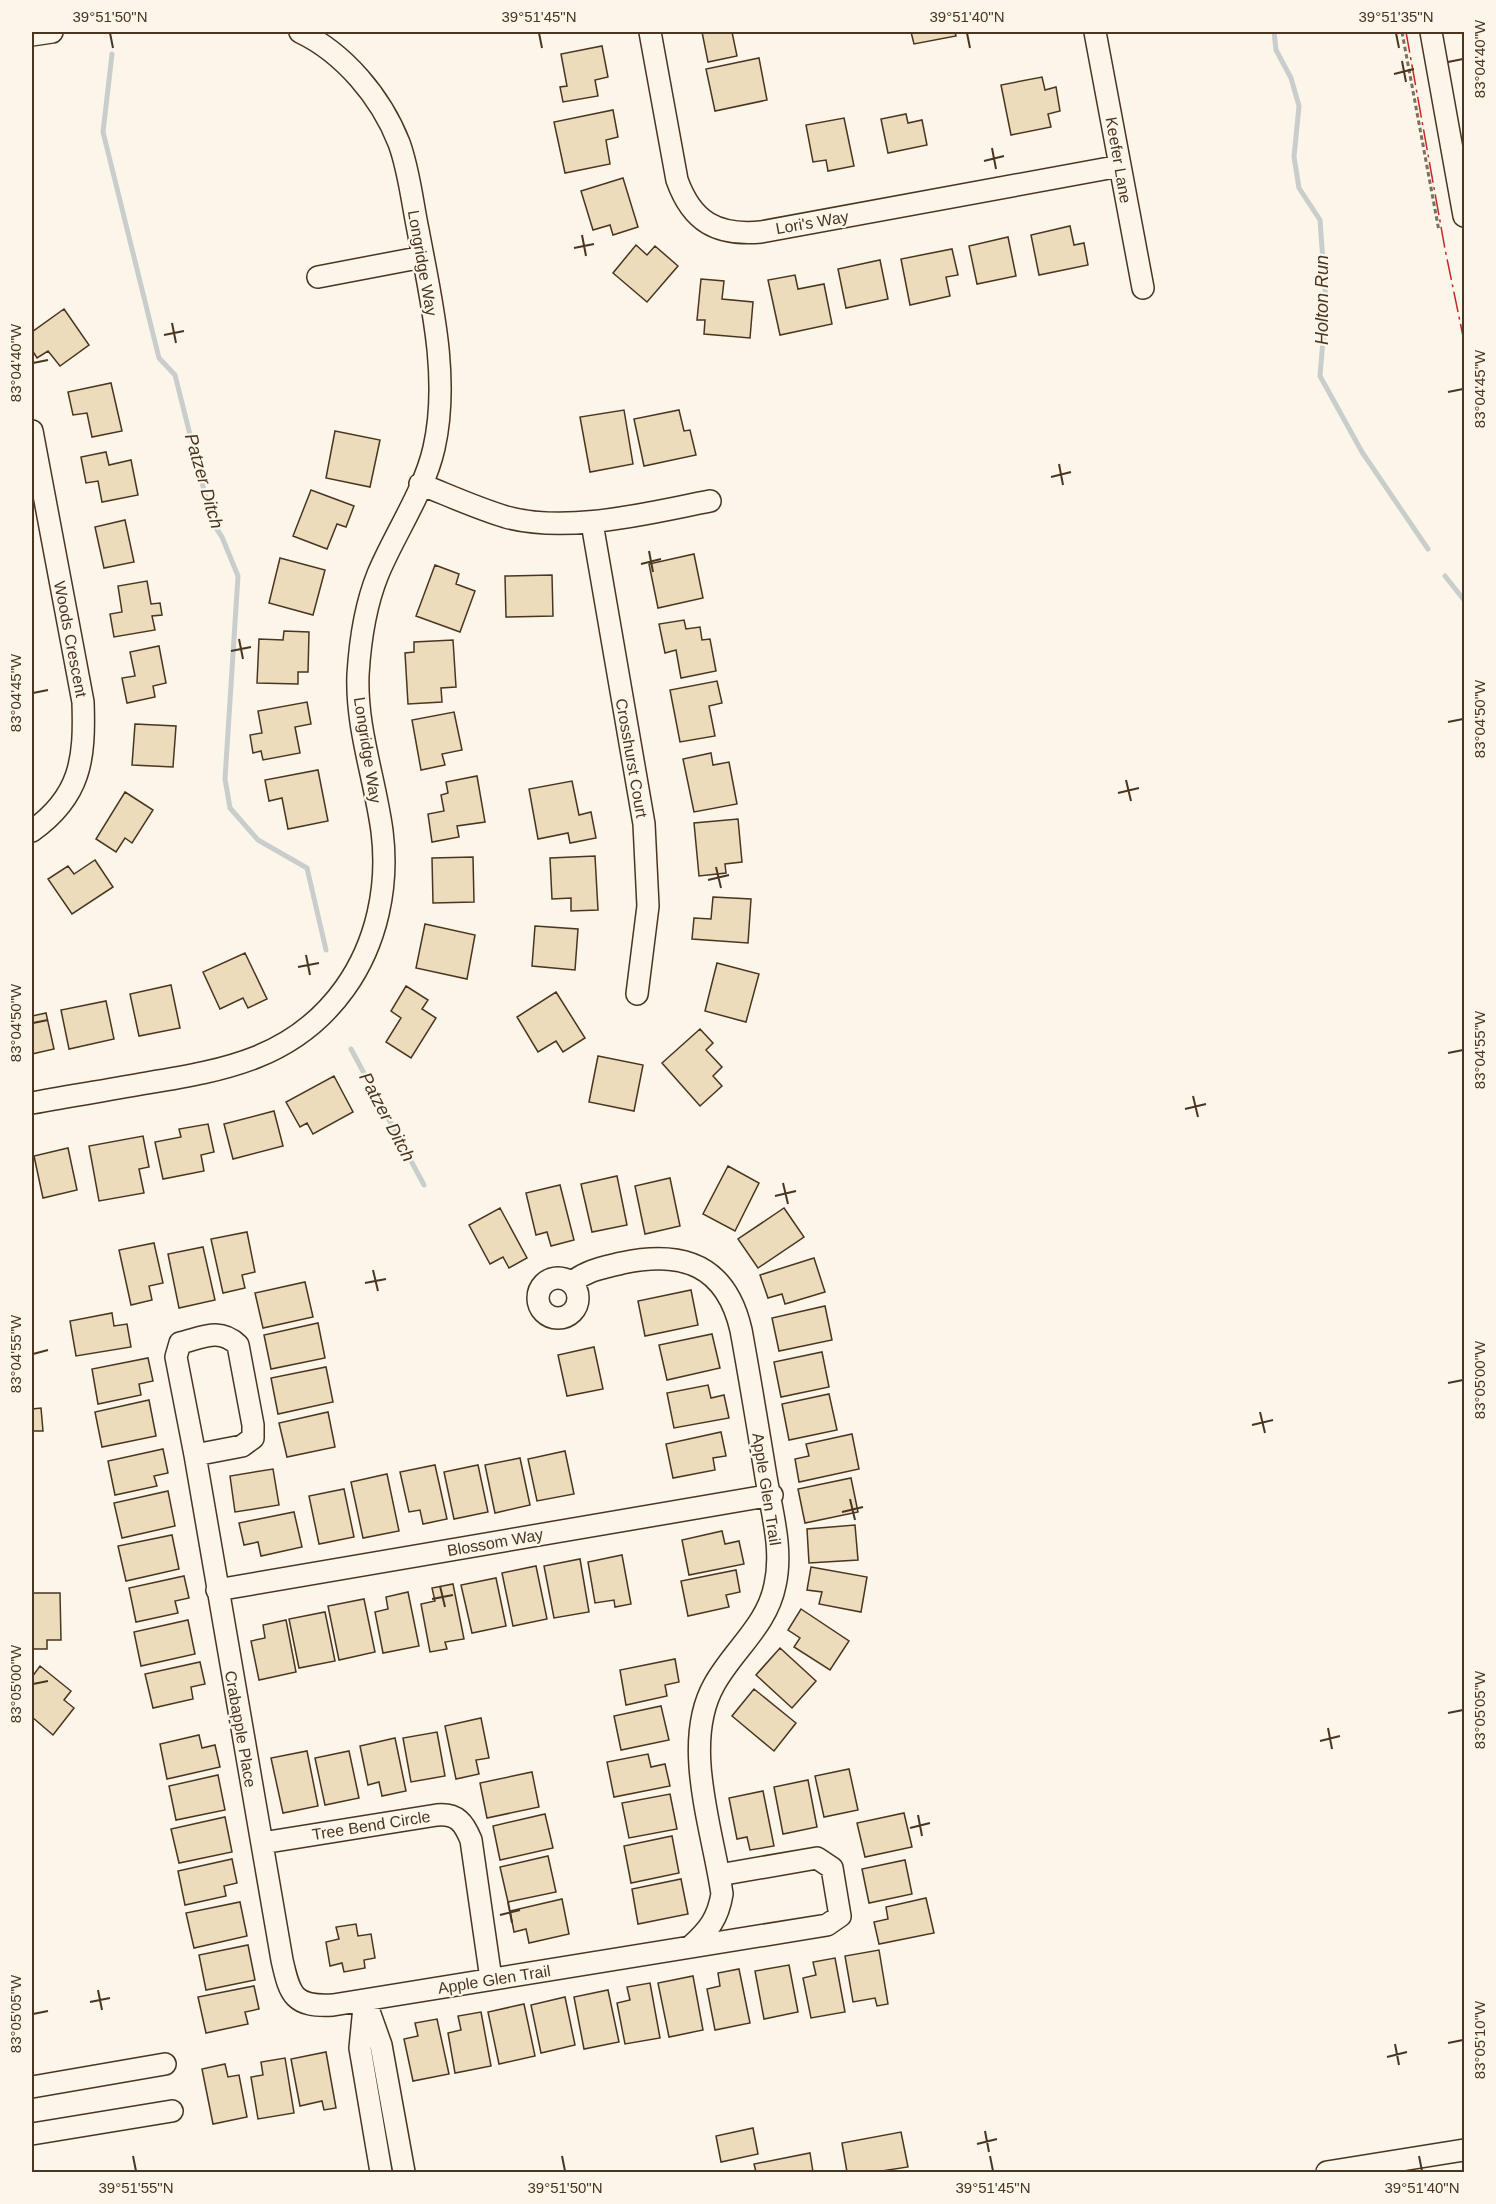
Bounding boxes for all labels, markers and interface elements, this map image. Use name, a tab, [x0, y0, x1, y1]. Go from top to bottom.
text: 39°51'50"N	[72, 8, 148, 25]
text: 39°51'45"N	[501, 8, 577, 25]
text: 39°51'40"N	[929, 8, 1005, 25]
text: 39°51'35"N	[1358, 8, 1434, 25]
text: 83°04'40"W	[1471, 19, 1488, 98]
street label: Keefer Lane	[1103, 116, 1134, 205]
street label: Lori's Way	[774, 208, 850, 237]
street label: Longridge Way	[405, 209, 440, 317]
water label: Holton Run	[1312, 255, 1332, 345]
text: 83°04'40"W	[7, 323, 24, 402]
text: 83°04'45"W	[1471, 349, 1488, 428]
water label: Patzer Ditch	[181, 431, 227, 531]
street label: Woods Crescent	[51, 580, 90, 699]
text: 83°04'45"W	[7, 653, 24, 732]
text: 83°04'50"W	[1471, 679, 1488, 758]
street label: Longridge Way	[351, 696, 384, 804]
street label: Crosshurst Court	[613, 697, 650, 820]
text: 83°04'50"W	[7, 983, 24, 1062]
text: 83°04'55"W	[1471, 1010, 1488, 1089]
water label: Patzer Ditch	[355, 1069, 419, 1165]
text: 83°04'55"W	[7, 1314, 24, 1393]
text: 83°05'00"W	[1471, 1340, 1488, 1419]
street label: Apple Glen Trail	[749, 1432, 784, 1547]
street label: Blossom Way	[446, 1526, 544, 1559]
text: 83°05'00"W	[7, 1644, 24, 1723]
street label: Crabapple Place	[222, 1669, 259, 1789]
text: 83°05'05"W	[1471, 1670, 1488, 1749]
street label: Tree Bend Circle	[311, 1808, 431, 1843]
street label: Apple Glen Trail	[437, 1962, 552, 1997]
text: 83°05'05"W	[7, 1974, 24, 2053]
text: 83°05'10"W	[1471, 2000, 1488, 2079]
text: 39°51'55"N	[98, 2179, 174, 2196]
text: 39°51'50"N	[527, 2179, 603, 2196]
text: 39°51'45"N	[955, 2179, 1031, 2196]
text: 39°51'40"N	[1384, 2179, 1460, 2196]

